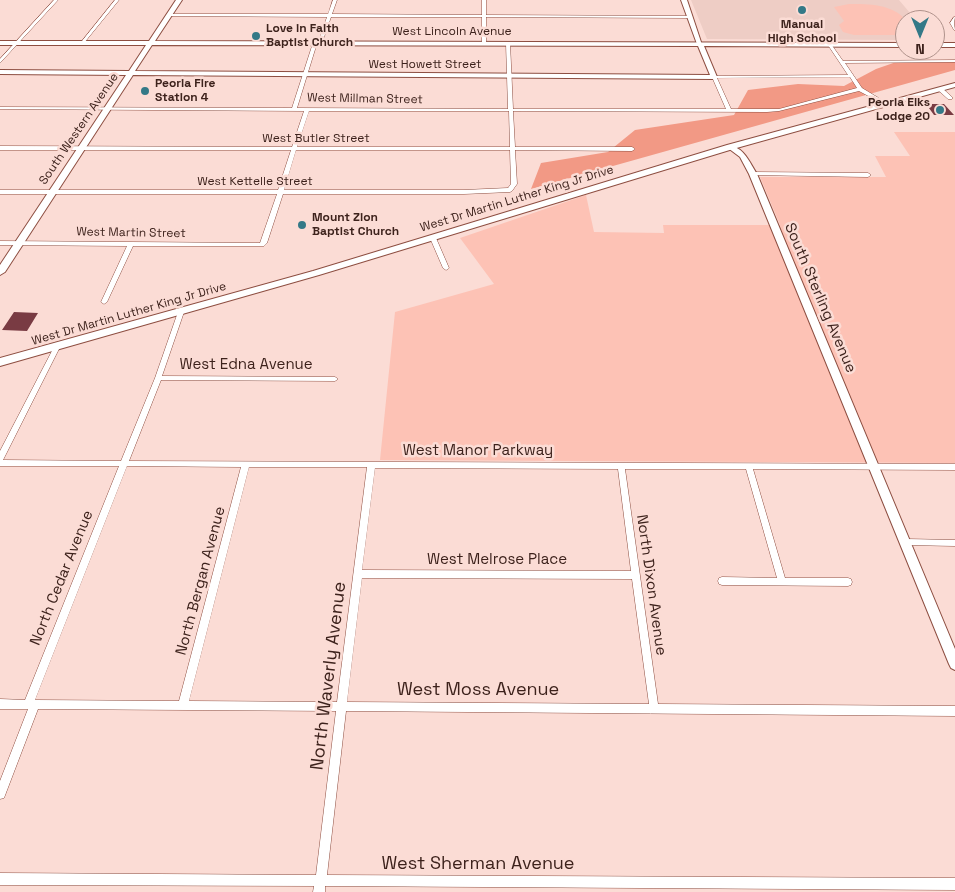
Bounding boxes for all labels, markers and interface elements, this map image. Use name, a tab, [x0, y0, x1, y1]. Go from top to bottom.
marker: Manual High School	[796, 4, 808, 16]
north arrow	[895, 10, 945, 60]
place label: Manual High School	[768, 18, 836, 46]
place label: Love in Faith Baptist Church	[266, 22, 353, 50]
street label: West Lincoln Avenue	[392, 25, 512, 39]
marker: Love in Faith Baptist Church	[250, 30, 262, 42]
text: N	[915, 40, 925, 58]
street label: West Howett Street	[368, 58, 482, 72]
street label: South Western Avenue	[36, 70, 122, 188]
place label: Peoria Fire Station 4	[155, 77, 215, 105]
marker: Peoria Fire Station 4	[139, 85, 151, 97]
street label: West Millman Street	[307, 91, 423, 107]
place label: Peoria Elks Lodge 20	[868, 96, 930, 124]
marker: Peoria Elks Lodge 20	[934, 104, 946, 116]
street label: West Butler Street	[262, 132, 370, 146]
street label: West Dr Martin Luther King Jr Drive	[419, 163, 615, 235]
street label: West Kettelle Street	[197, 175, 313, 189]
place label: Mount Zion Baptist Church	[312, 211, 399, 239]
marker: Mount Zion Baptist Church	[296, 219, 308, 231]
street label: South Sterling Avenue	[780, 220, 860, 376]
street label: West Martin Street	[76, 225, 186, 241]
street label: West Dr Martin Luther King Jr Drive	[30, 279, 228, 349]
street label: West Edna Avenue	[179, 356, 313, 374]
street label: West Manor Parkway	[403, 442, 553, 460]
street label: North Bergan Avenue	[172, 505, 230, 657]
street label: North Cedar Avenue	[27, 508, 97, 648]
street label: North Dixon Avenue	[632, 513, 670, 657]
street label: West Melrose Place	[427, 551, 567, 569]
street label: North Waverly Avenue	[307, 581, 351, 771]
street label: West Moss Avenue	[397, 679, 559, 701]
street label: West Sherman Avenue	[382, 853, 574, 875]

